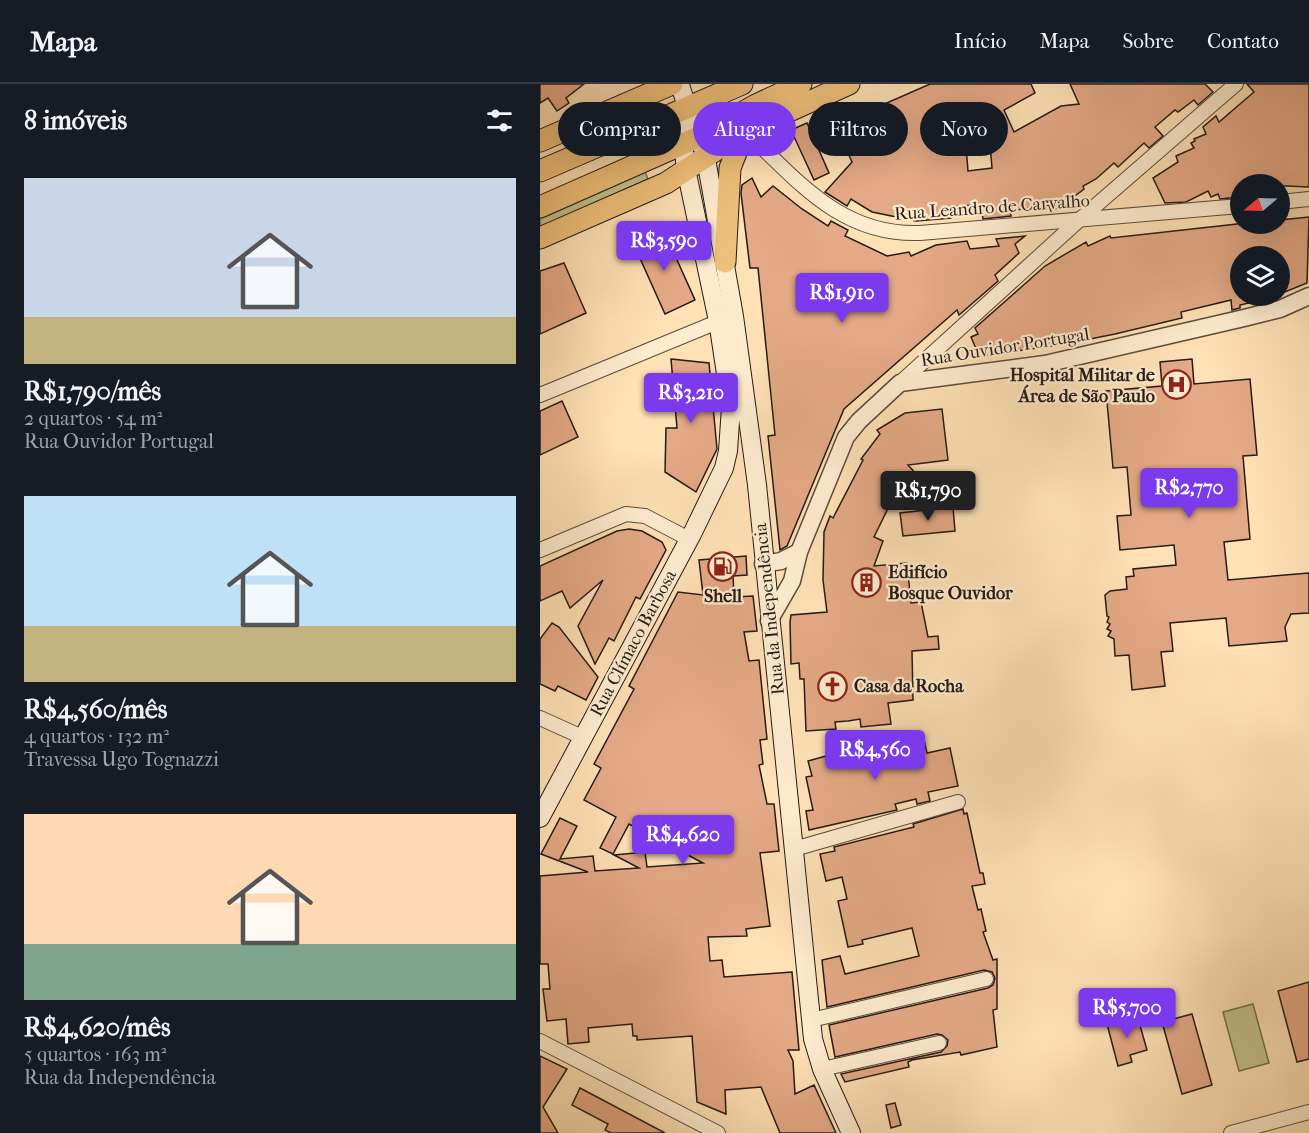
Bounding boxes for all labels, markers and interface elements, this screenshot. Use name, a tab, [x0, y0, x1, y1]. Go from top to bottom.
text: Mapa	[30, 25, 97, 58]
text: Início	[954, 29, 1006, 53]
text: Mapa	[1039, 29, 1089, 53]
text: Sobre	[1122, 29, 1174, 53]
text: Contato	[1207, 29, 1279, 53]
chip: Comprar	[558, 102, 681, 156]
chip: Alugar	[693, 102, 796, 156]
chip: Filtros	[808, 102, 908, 156]
chip: Novo	[920, 102, 1008, 156]
icon: filters	[483, 104, 516, 137]
text: 8 imóveis	[24, 105, 127, 136]
north arrow	[1230, 174, 1290, 234]
map controls	[1230, 174, 1290, 306]
street label: Rua Leandro de Carvalho	[894, 190, 1091, 225]
icon: home	[216, 217, 324, 325]
pin: R$3,590	[609, 221, 719, 272]
text: R$3,590	[630, 229, 698, 252]
button: layers	[1230, 246, 1290, 306]
pin: R$1,910	[787, 273, 897, 324]
text: R$1,910	[810, 281, 874, 304]
street label: Rua Ouvidor Portugal	[919, 324, 1091, 371]
place label: Hospital Militar de Área de São Paulo	[1010, 365, 1155, 407]
hospital icon: Hospital Militar de Área de São Paulo	[1160, 369, 1192, 401]
pin: R$3,210	[636, 373, 746, 424]
text: R$1,790/mês	[24, 376, 161, 407]
text: R$3,210	[658, 381, 724, 404]
text: 2 quartos · 54 m²	[24, 407, 162, 430]
text: Rua Ouvidor Portugal	[24, 430, 214, 453]
pin: R$2,770	[1134, 468, 1244, 519]
pin: R$1,790	[873, 471, 983, 522]
text: R$2,770	[1154, 476, 1224, 499]
text: R$1,790	[895, 479, 961, 502]
street label: Rua da Independência	[750, 521, 789, 696]
icon: home	[216, 535, 324, 643]
fuel station icon: Shell	[707, 551, 739, 583]
place label: Edifício Bosque Ouvidor	[888, 562, 1013, 604]
street label: Rua Clímaco Barbosa	[586, 566, 681, 720]
building icon: Edifício Bosque Ouvidor	[851, 566, 883, 598]
place label: Shell	[704, 586, 743, 607]
church icon: Casa da Rocha	[817, 670, 849, 702]
place label: Casa da Rocha	[854, 676, 964, 697]
text: R$4,560/mês	[24, 694, 167, 725]
text: 4 quartos · 132 m²	[24, 725, 169, 748]
pin: R$4,560	[820, 730, 930, 781]
text: R$4,560	[839, 738, 911, 761]
text: Travessa Ugo Tognazzi	[24, 748, 219, 771]
pin: R$4,620	[628, 815, 738, 866]
text: R$4,620	[646, 823, 720, 846]
icon: home	[216, 853, 324, 961]
pin: R$5,700	[1072, 988, 1182, 1039]
text: R$5,700	[1093, 996, 1161, 1019]
text: R$4,620/mês	[24, 1012, 171, 1043]
text: 5 quartos · 163 m²	[24, 1043, 166, 1066]
text: Rua da Independência	[24, 1066, 216, 1089]

